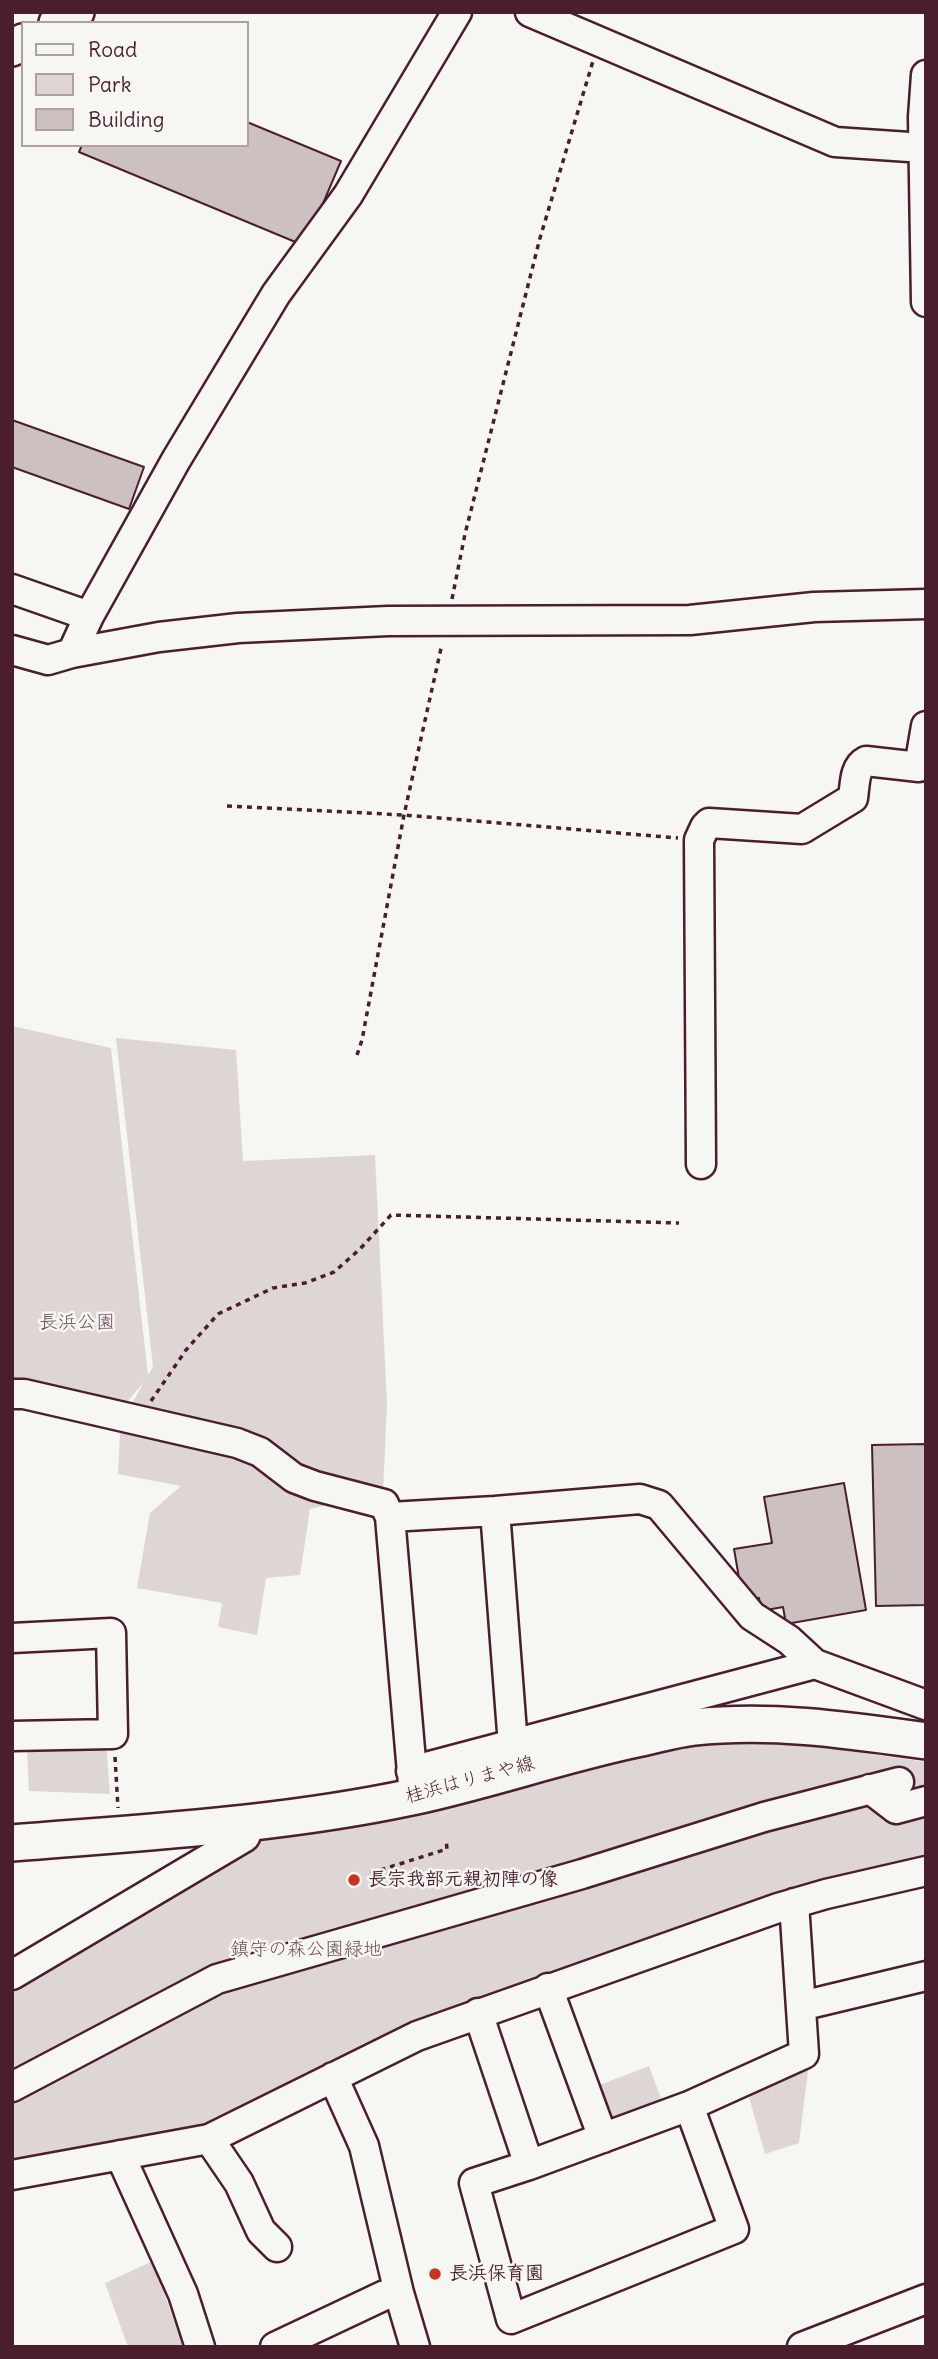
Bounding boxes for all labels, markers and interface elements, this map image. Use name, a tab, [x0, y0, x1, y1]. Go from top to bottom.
legend	[21, 21, 248, 147]
text: Road	[88, 36, 137, 63]
text: Park	[88, 71, 131, 98]
text: Building	[88, 106, 164, 133]
park label: 長浜公園	[39, 1312, 115, 1334]
street label: 桂浜はりまや線	[403, 1752, 537, 1808]
place label: 長宗我部元親初陣の像	[368, 1869, 558, 1891]
marker: 長宗我部元親初陣の像	[346, 1872, 362, 1888]
park label: 鎮守の森公園緑地	[230, 1939, 382, 1961]
place label: 長浜保育園	[449, 2263, 544, 2285]
marker: 長浜保育園	[427, 2266, 443, 2282]

